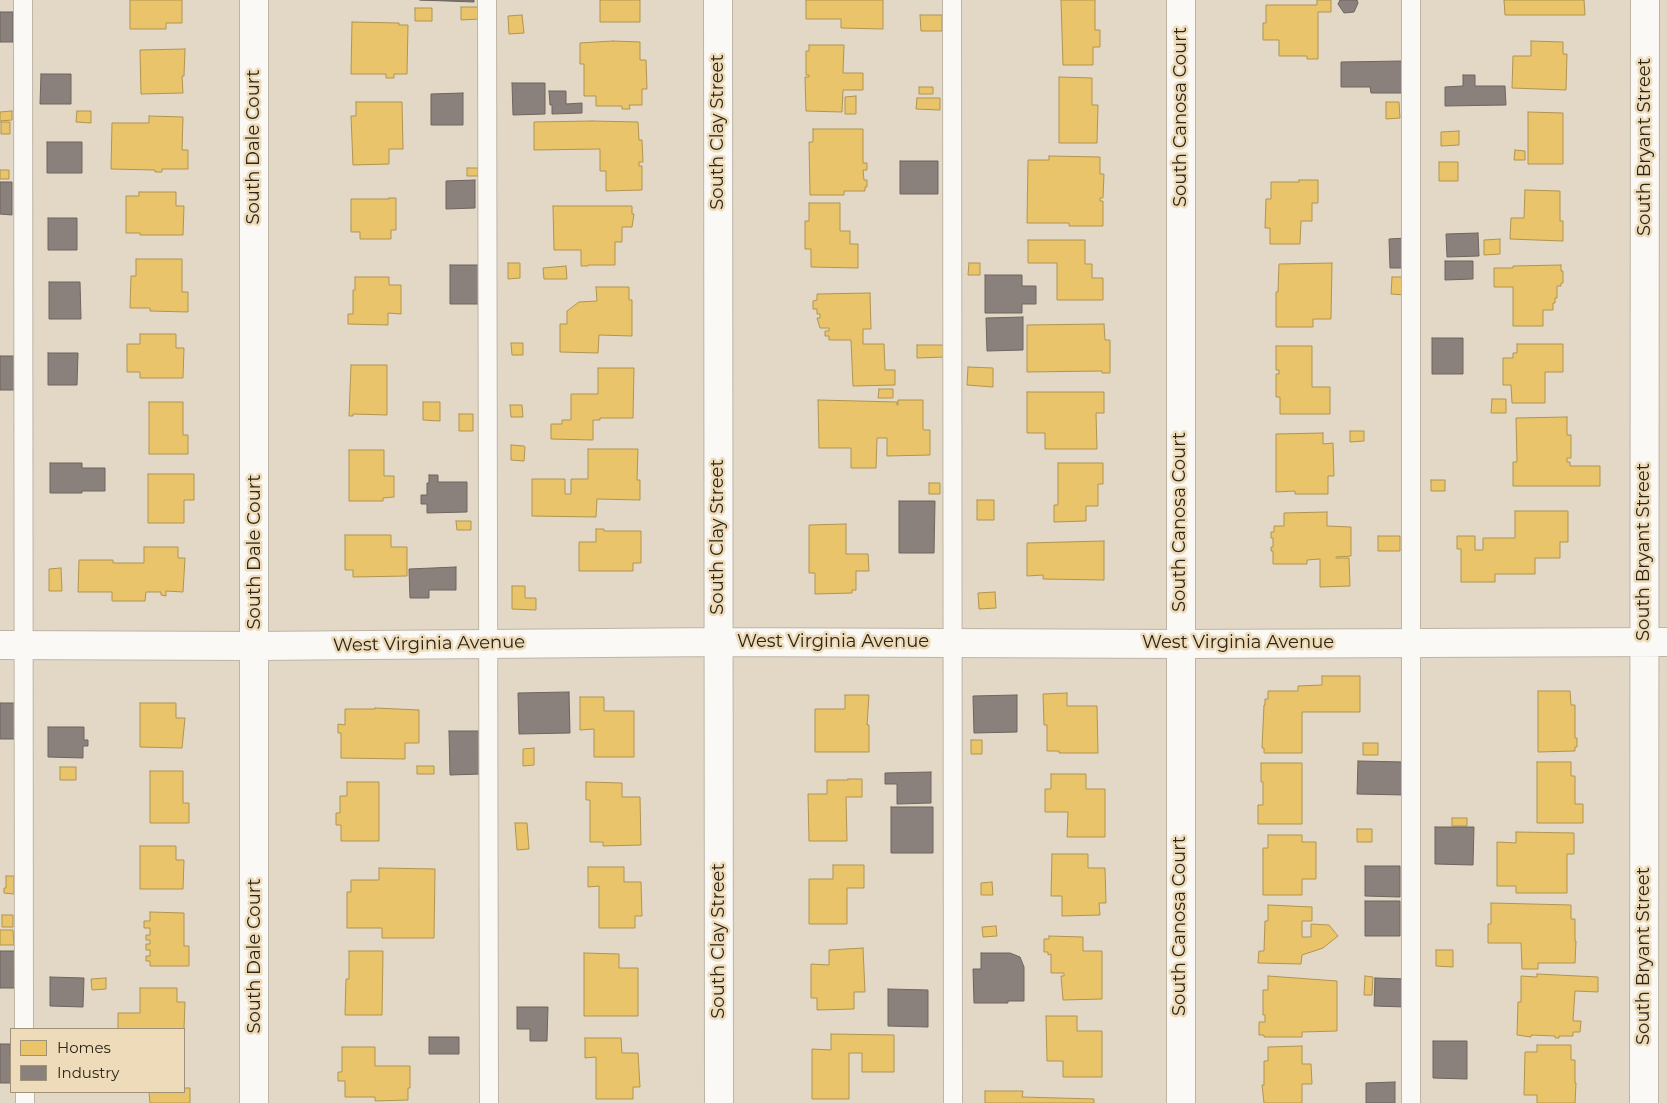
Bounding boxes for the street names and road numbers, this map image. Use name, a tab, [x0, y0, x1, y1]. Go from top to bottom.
street label: South Canosa Court	[1170, 27, 1192, 207]
street label: South Clay Street	[707, 54, 729, 210]
street label: South Bryant Street	[1634, 58, 1656, 236]
street label: South Dale Court	[243, 69, 265, 225]
street label: South Canosa Court	[1169, 432, 1191, 612]
street label: South Clay Street	[707, 459, 729, 615]
street label: South Bryant Street	[1633, 463, 1655, 641]
street label: South Dale Court	[244, 474, 266, 630]
street label: West Virginia Avenue	[737, 631, 929, 653]
street label: West Virginia Avenue	[333, 632, 525, 656]
street label: West Virginia Avenue	[1142, 632, 1334, 654]
street label: South Canosa Court	[1169, 836, 1191, 1016]
street label: South Clay Street	[708, 863, 730, 1019]
street label: South Bryant Street	[1633, 867, 1655, 1045]
street label: South Dale Court	[244, 878, 266, 1034]

